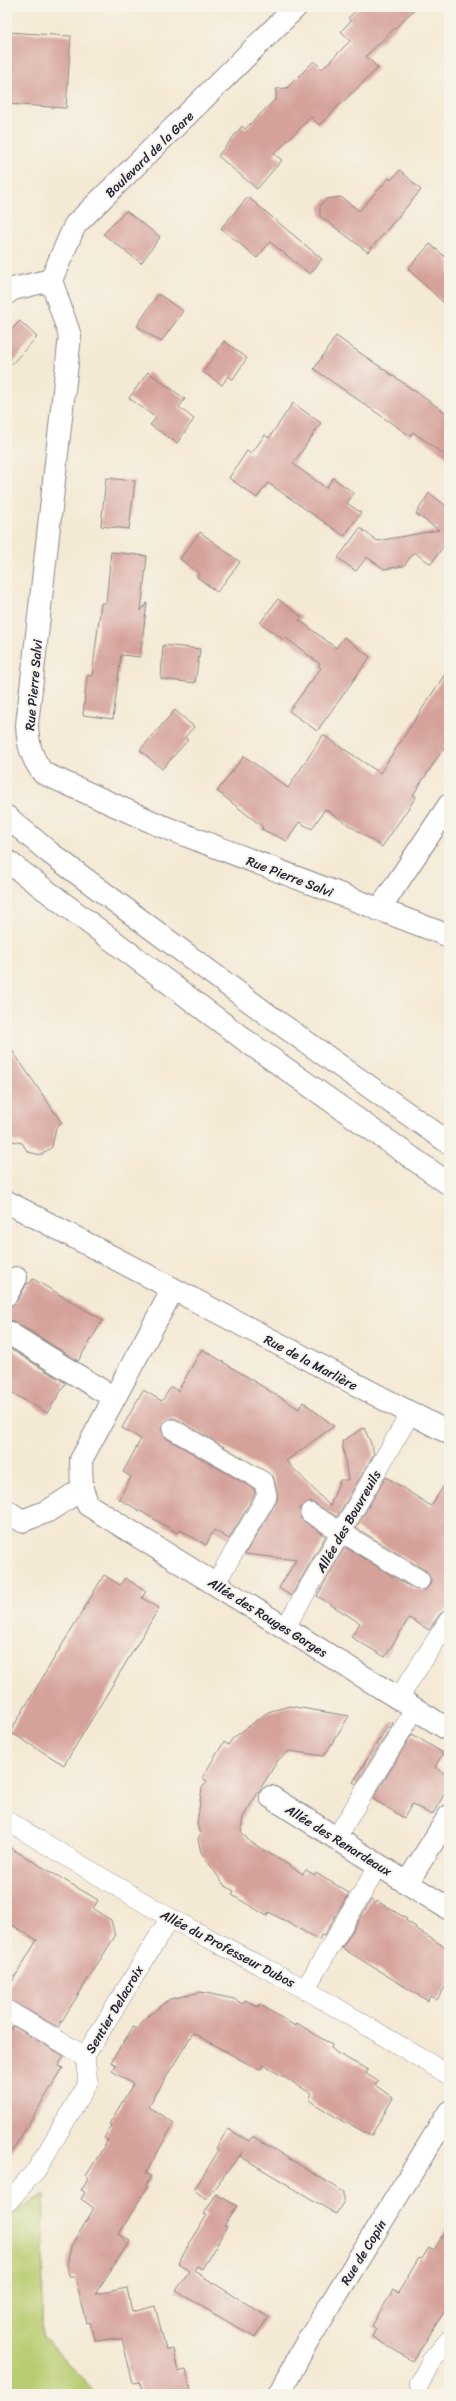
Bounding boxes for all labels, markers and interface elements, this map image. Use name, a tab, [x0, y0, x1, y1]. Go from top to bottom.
street label: Boulevard de la Gare	[99, 105, 200, 203]
street label: Rue Pierre Salvi	[18, 638, 49, 732]
street label: Rue Pierre Salvi	[243, 849, 337, 904]
street label: Rue de la Marlière	[260, 1328, 362, 1397]
street label: Allée des Bouvreuils	[309, 1465, 387, 1578]
street label: Allée des Rouges Gorges	[203, 1571, 333, 1664]
street label: Allée des Renardeaux	[280, 1798, 397, 1883]
street label: Allée du Professeur Dubos	[155, 1903, 300, 1994]
street label: Sentier Delacroix	[79, 1960, 150, 2058]
street label: Rue de Copin	[334, 2215, 393, 2290]

